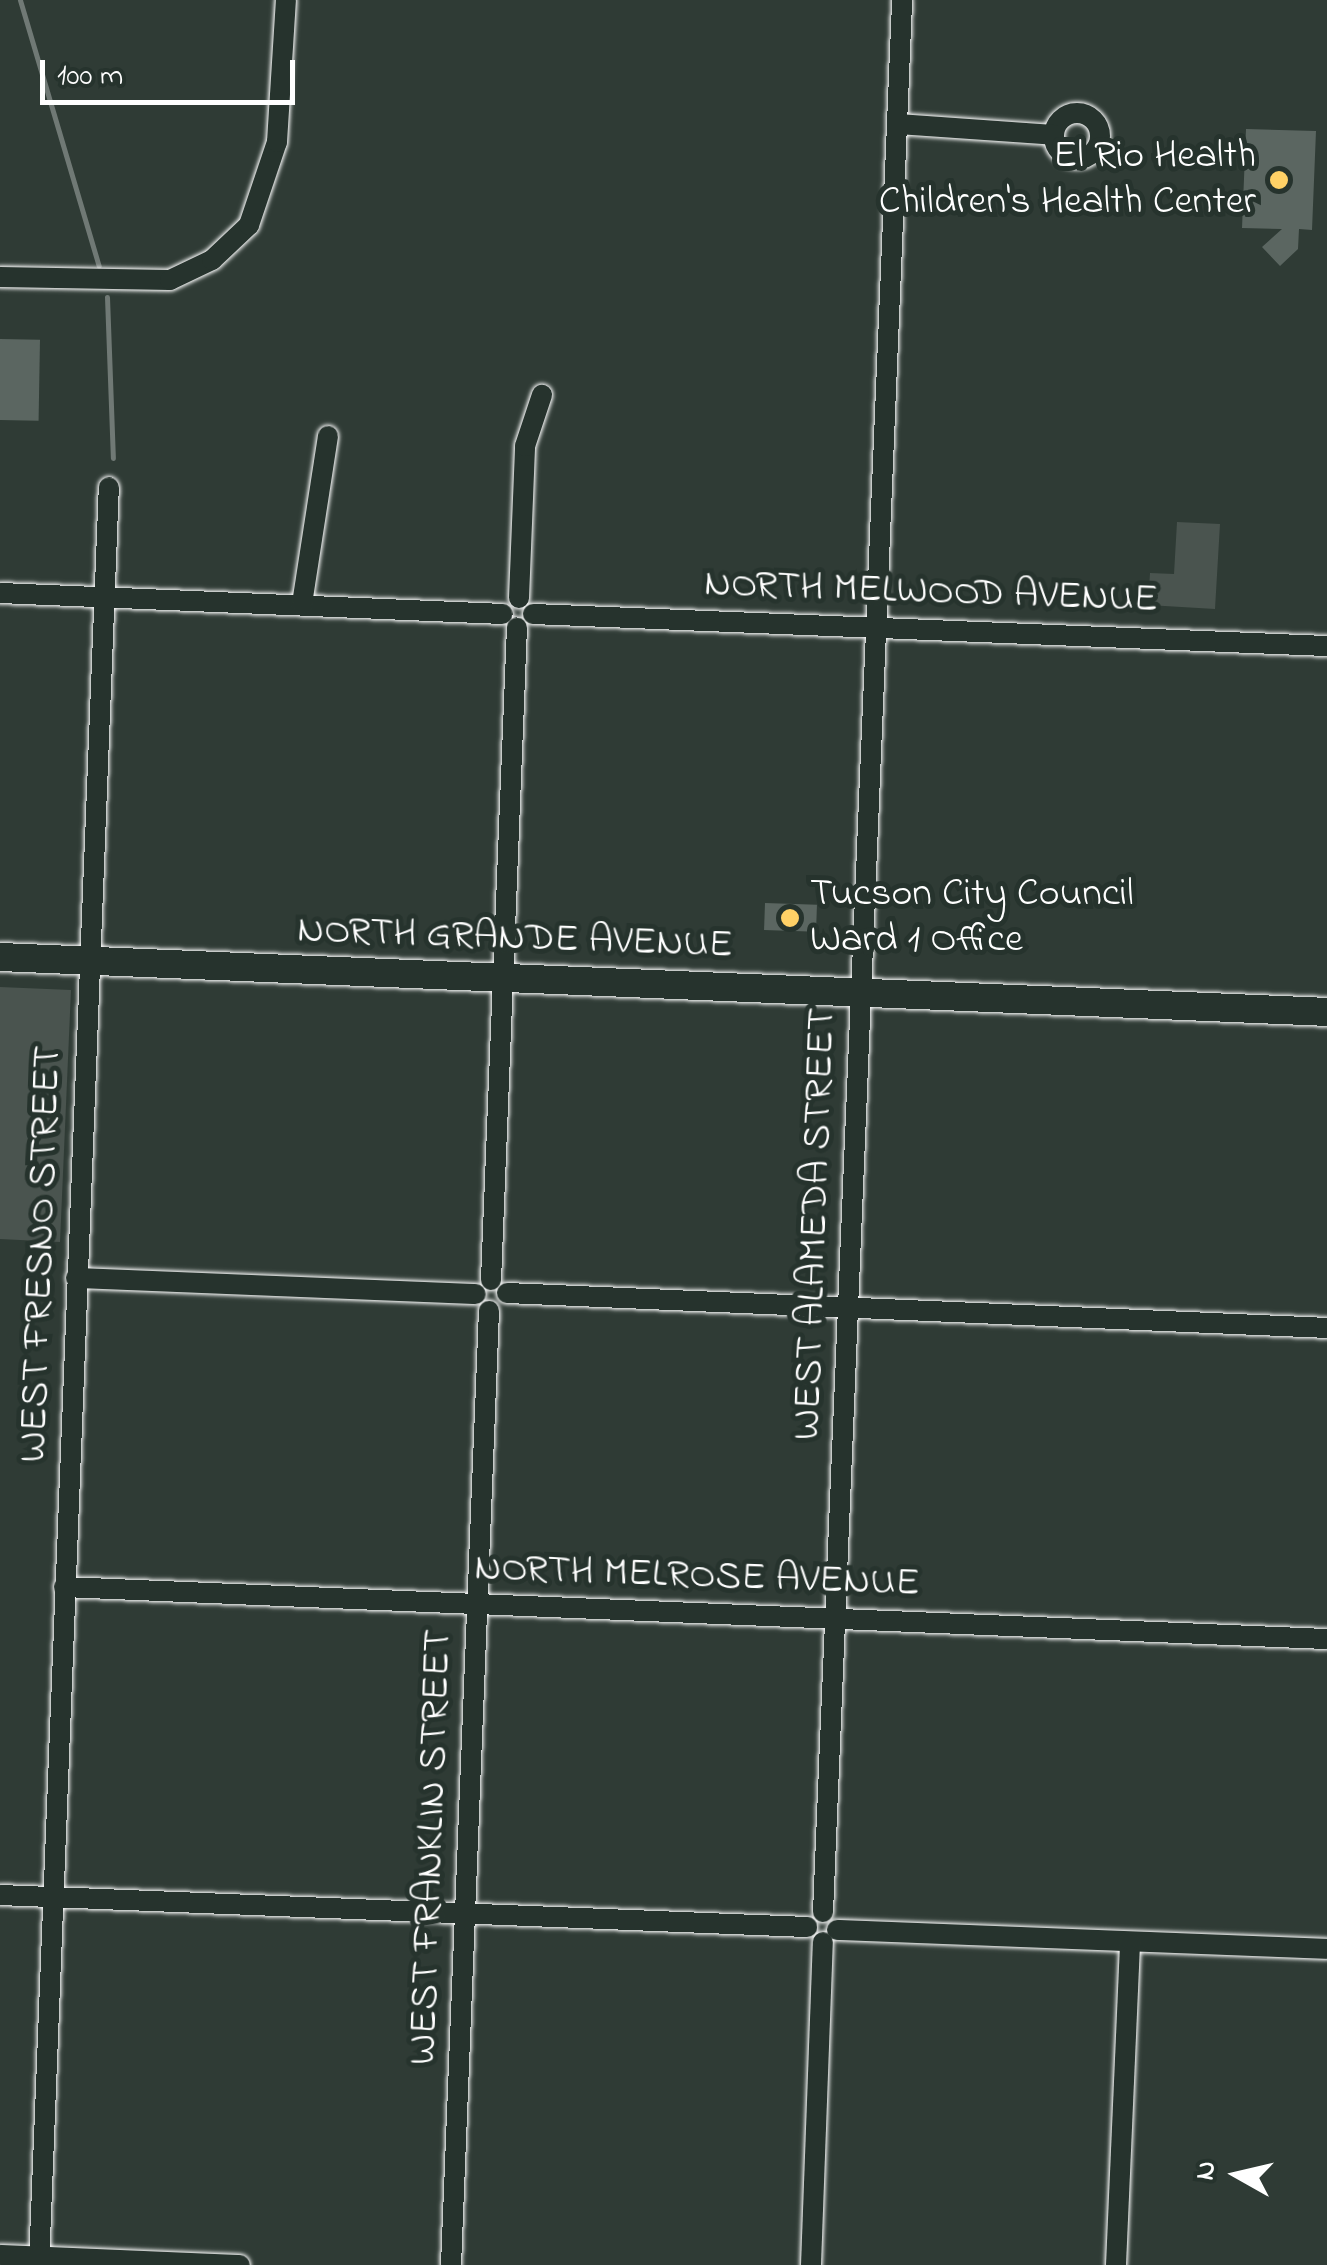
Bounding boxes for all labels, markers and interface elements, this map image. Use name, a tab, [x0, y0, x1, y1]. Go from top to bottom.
scale bar	[45, 40, 300, 102]
text: 100 m	[57, 55, 123, 99]
place label: El Rio Health Children's Health Center	[879, 133, 1256, 227]
marker: El Rio Health Children's Health Center	[1266, 167, 1292, 193]
street label: NORTH MELWOOD AVENUE	[703, 561, 1159, 625]
place label: Tucson City Council Ward 1 Office	[810, 871, 1134, 965]
street label: NORTH GRANDE AVENUE	[296, 907, 734, 971]
marker: Tucson City Council Ward 1 Office	[779, 907, 801, 929]
street label: WEST ALAMEDA STREET	[784, 1007, 848, 1441]
street label: WEST FRESNO STREET	[11, 1045, 73, 1463]
street label: NORTH MELROSE AVENUE	[474, 1545, 920, 1609]
street label: WEST FRANKLIN STREET	[400, 1628, 464, 2066]
north arrow	[1187, 2125, 1287, 2225]
text: N	[1185, 2159, 1228, 2183]

